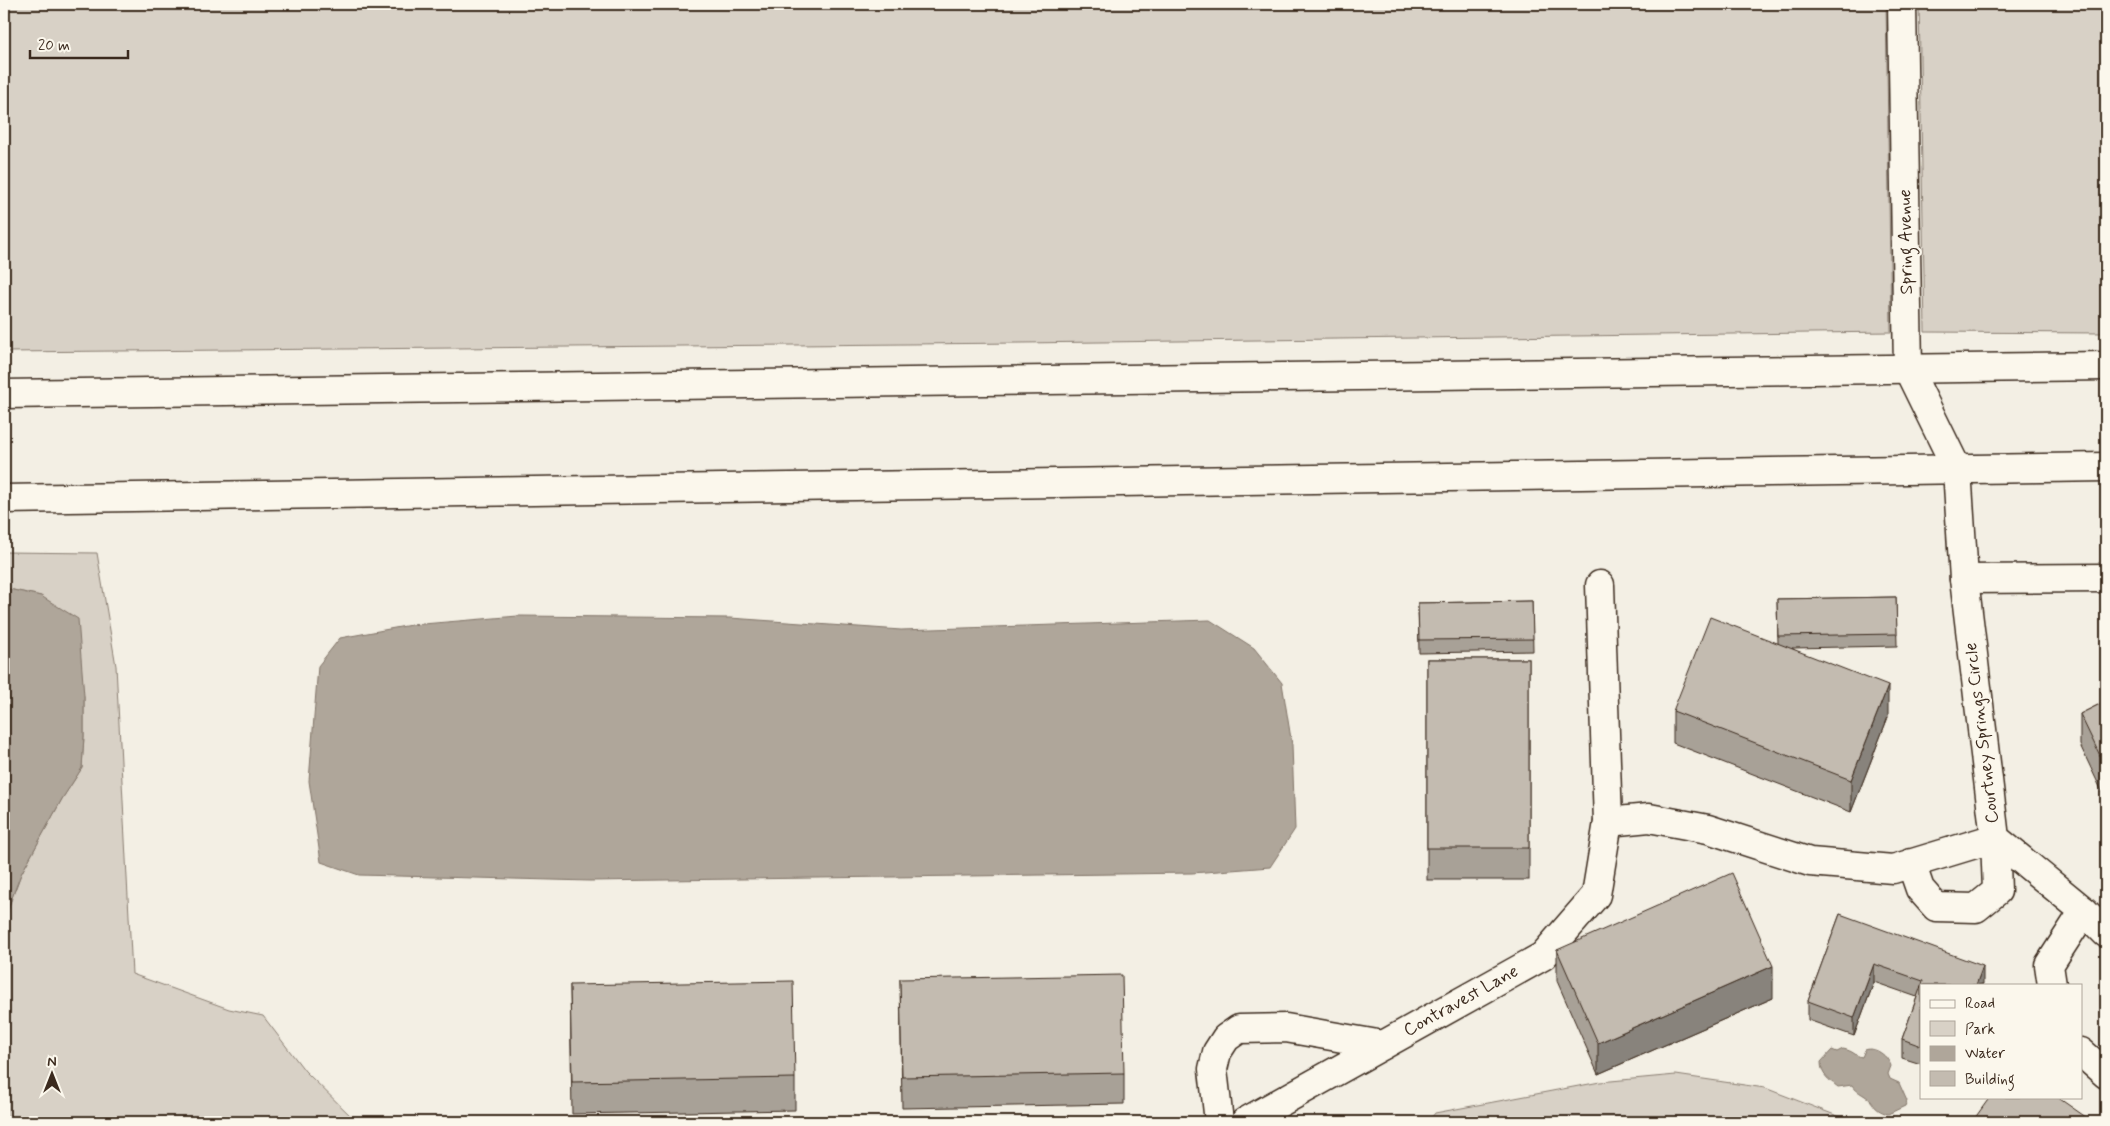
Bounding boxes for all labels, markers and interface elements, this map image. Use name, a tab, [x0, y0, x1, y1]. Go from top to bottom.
scale bar	[30, 28, 128, 60]
text: 20 m	[38, 36, 70, 56]
street label: Spring Avenue	[1893, 189, 1921, 295]
street label: Courtney Springs Circle	[1959, 641, 2005, 825]
street label: Contravest Lane	[1399, 959, 1523, 1043]
legend	[1920, 984, 2082, 1098]
text: Road	[1965, 994, 1995, 1014]
text: Park	[1965, 1020, 1995, 1040]
text: Water	[1965, 1044, 2005, 1064]
north arrow	[28, 1048, 78, 1098]
text: N	[47, 1053, 57, 1071]
text: Building	[1965, 1070, 2015, 1091]

